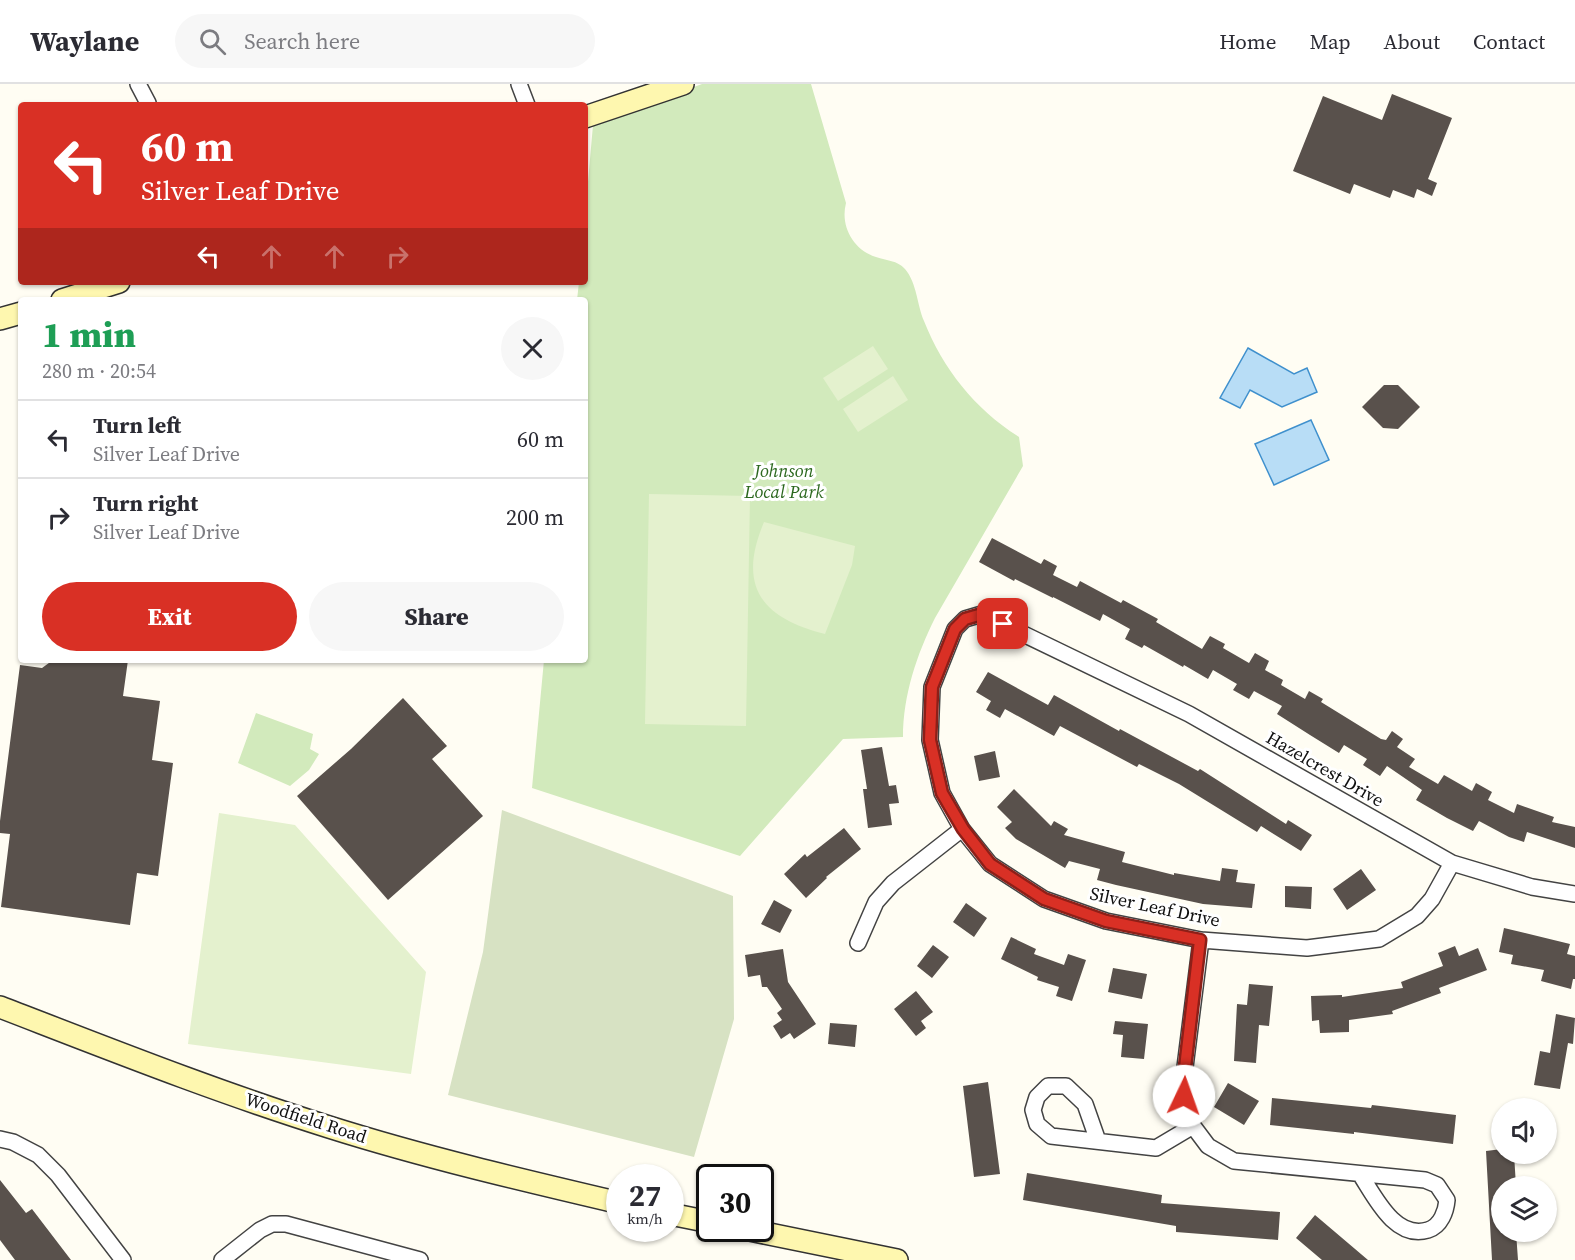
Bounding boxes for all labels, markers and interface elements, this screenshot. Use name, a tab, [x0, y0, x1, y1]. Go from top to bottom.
search box	[175, 14, 595, 68]
text: Waylane	[30, 22, 139, 60]
icon: search	[196, 25, 229, 58]
text: Search here	[244, 26, 360, 56]
text: Home	[1219, 27, 1277, 56]
text: Map	[1310, 27, 1351, 56]
text: About	[1384, 27, 1440, 56]
text: Contact	[1473, 27, 1545, 56]
text: 60 m	[141, 117, 234, 175]
icon: left	[42, 126, 120, 204]
text: Silver Leaf Drive	[141, 172, 340, 209]
icon: left	[192, 240, 225, 273]
icon: ahead	[255, 240, 288, 273]
icon: ahead	[318, 240, 351, 273]
icon: right	[381, 240, 414, 273]
text: 1 min	[42, 310, 136, 359]
button: close	[501, 317, 564, 380]
text: 280 m · 20:54	[42, 357, 156, 385]
text: Turn left	[93, 410, 181, 440]
icon: left	[42, 423, 75, 456]
text: 60 m	[517, 424, 564, 454]
text: Silver Leaf Drive	[93, 440, 240, 468]
park label: Johnson Local Park	[743, 458, 824, 504]
text: Turn right	[93, 488, 198, 518]
icon: right	[42, 501, 75, 534]
text: 200 m	[506, 502, 564, 532]
text: Silver Leaf Drive	[93, 518, 240, 546]
button: Exit	[42, 582, 297, 651]
button: Share	[309, 582, 564, 651]
pin	[977, 598, 1028, 649]
icon: arrive	[986, 607, 1019, 640]
street label: Hazelcrest Drive	[1262, 725, 1389, 812]
street label: Silver Leaf Drive	[1088, 881, 1222, 932]
position arrow	[1152, 1064, 1216, 1128]
street label: Woodfield Road	[242, 1086, 370, 1149]
map controls	[1491, 1098, 1557, 1242]
button: sound	[1491, 1098, 1557, 1164]
speed limit sign: 30	[696, 1164, 774, 1242]
text: 27	[629, 1175, 661, 1216]
button: layers	[1491, 1176, 1557, 1242]
text: km/h	[627, 1208, 663, 1229]

